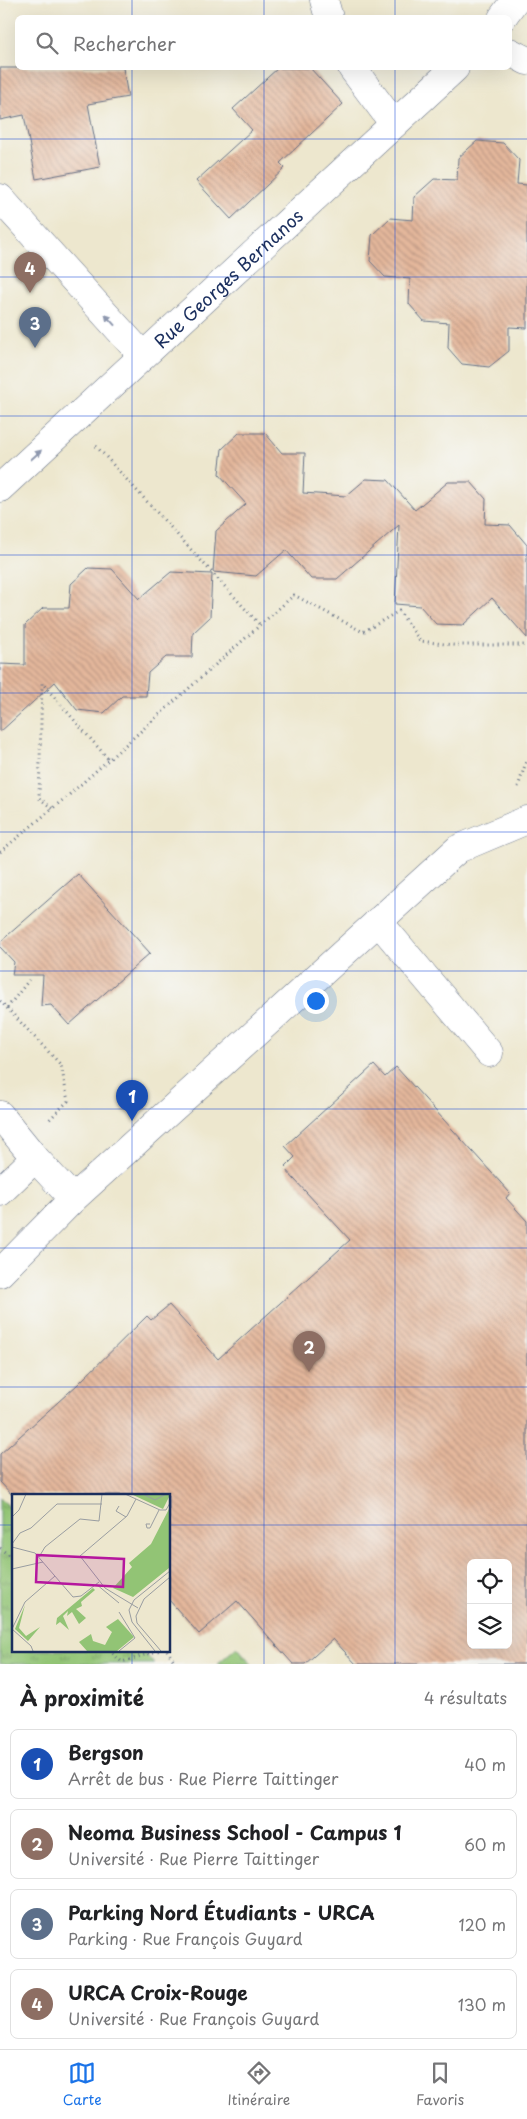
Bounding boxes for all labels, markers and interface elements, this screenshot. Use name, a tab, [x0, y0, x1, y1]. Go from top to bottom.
search box	[15, 15, 512, 70]
icon: search	[33, 29, 61, 57]
text: Rechercher	[73, 29, 176, 57]
street label: Rue Georges Bernanos	[147, 202, 308, 354]
pin: 4	[14, 252, 46, 293]
pin: 3	[19, 307, 51, 348]
one-way arrow	[104, 314, 116, 326]
one-way arrow	[30, 449, 42, 461]
your location	[303, 988, 329, 1014]
pin: 1	[116, 1080, 148, 1121]
pin: 2	[293, 1331, 325, 1372]
inset map	[12, 1494, 170, 1652]
map controls	[467, 1559, 512, 1649]
button: locate	[467, 1559, 512, 1604]
button: layers	[467, 1604, 512, 1649]
text: À proximité	[20, 1681, 144, 1713]
text: 4 résultats	[424, 1685, 507, 1709]
text: Bergson	[68, 1738, 144, 1766]
text: 1	[33, 1752, 41, 1776]
text: 40 m	[464, 1752, 506, 1776]
text: Arrêt de bus · Rue Pierre Taittinger	[68, 1766, 339, 1790]
text: Neoma Business School - Campus 1	[68, 1818, 402, 1846]
text: 2	[31, 1832, 43, 1856]
text: 60 m	[464, 1832, 506, 1856]
text: Université · Rue Pierre Taittinger	[68, 1846, 319, 1870]
text: Parking Nord Étudiants - URCA	[68, 1898, 375, 1926]
text: 3	[32, 1912, 42, 1936]
text: 120 m	[459, 1912, 506, 1936]
text: Parking · Rue François Guyard	[68, 1926, 302, 1950]
text: URCA Croix-Rouge	[68, 1978, 248, 2006]
text: 4	[32, 1992, 42, 2016]
text: 130 m	[458, 1992, 506, 2016]
text: Université · Rue François Guyard	[68, 2006, 319, 2030]
tab: Carte	[63, 2059, 102, 2110]
tab: Itinéraire	[227, 2059, 290, 2110]
tab: Favoris	[416, 2059, 464, 2110]

